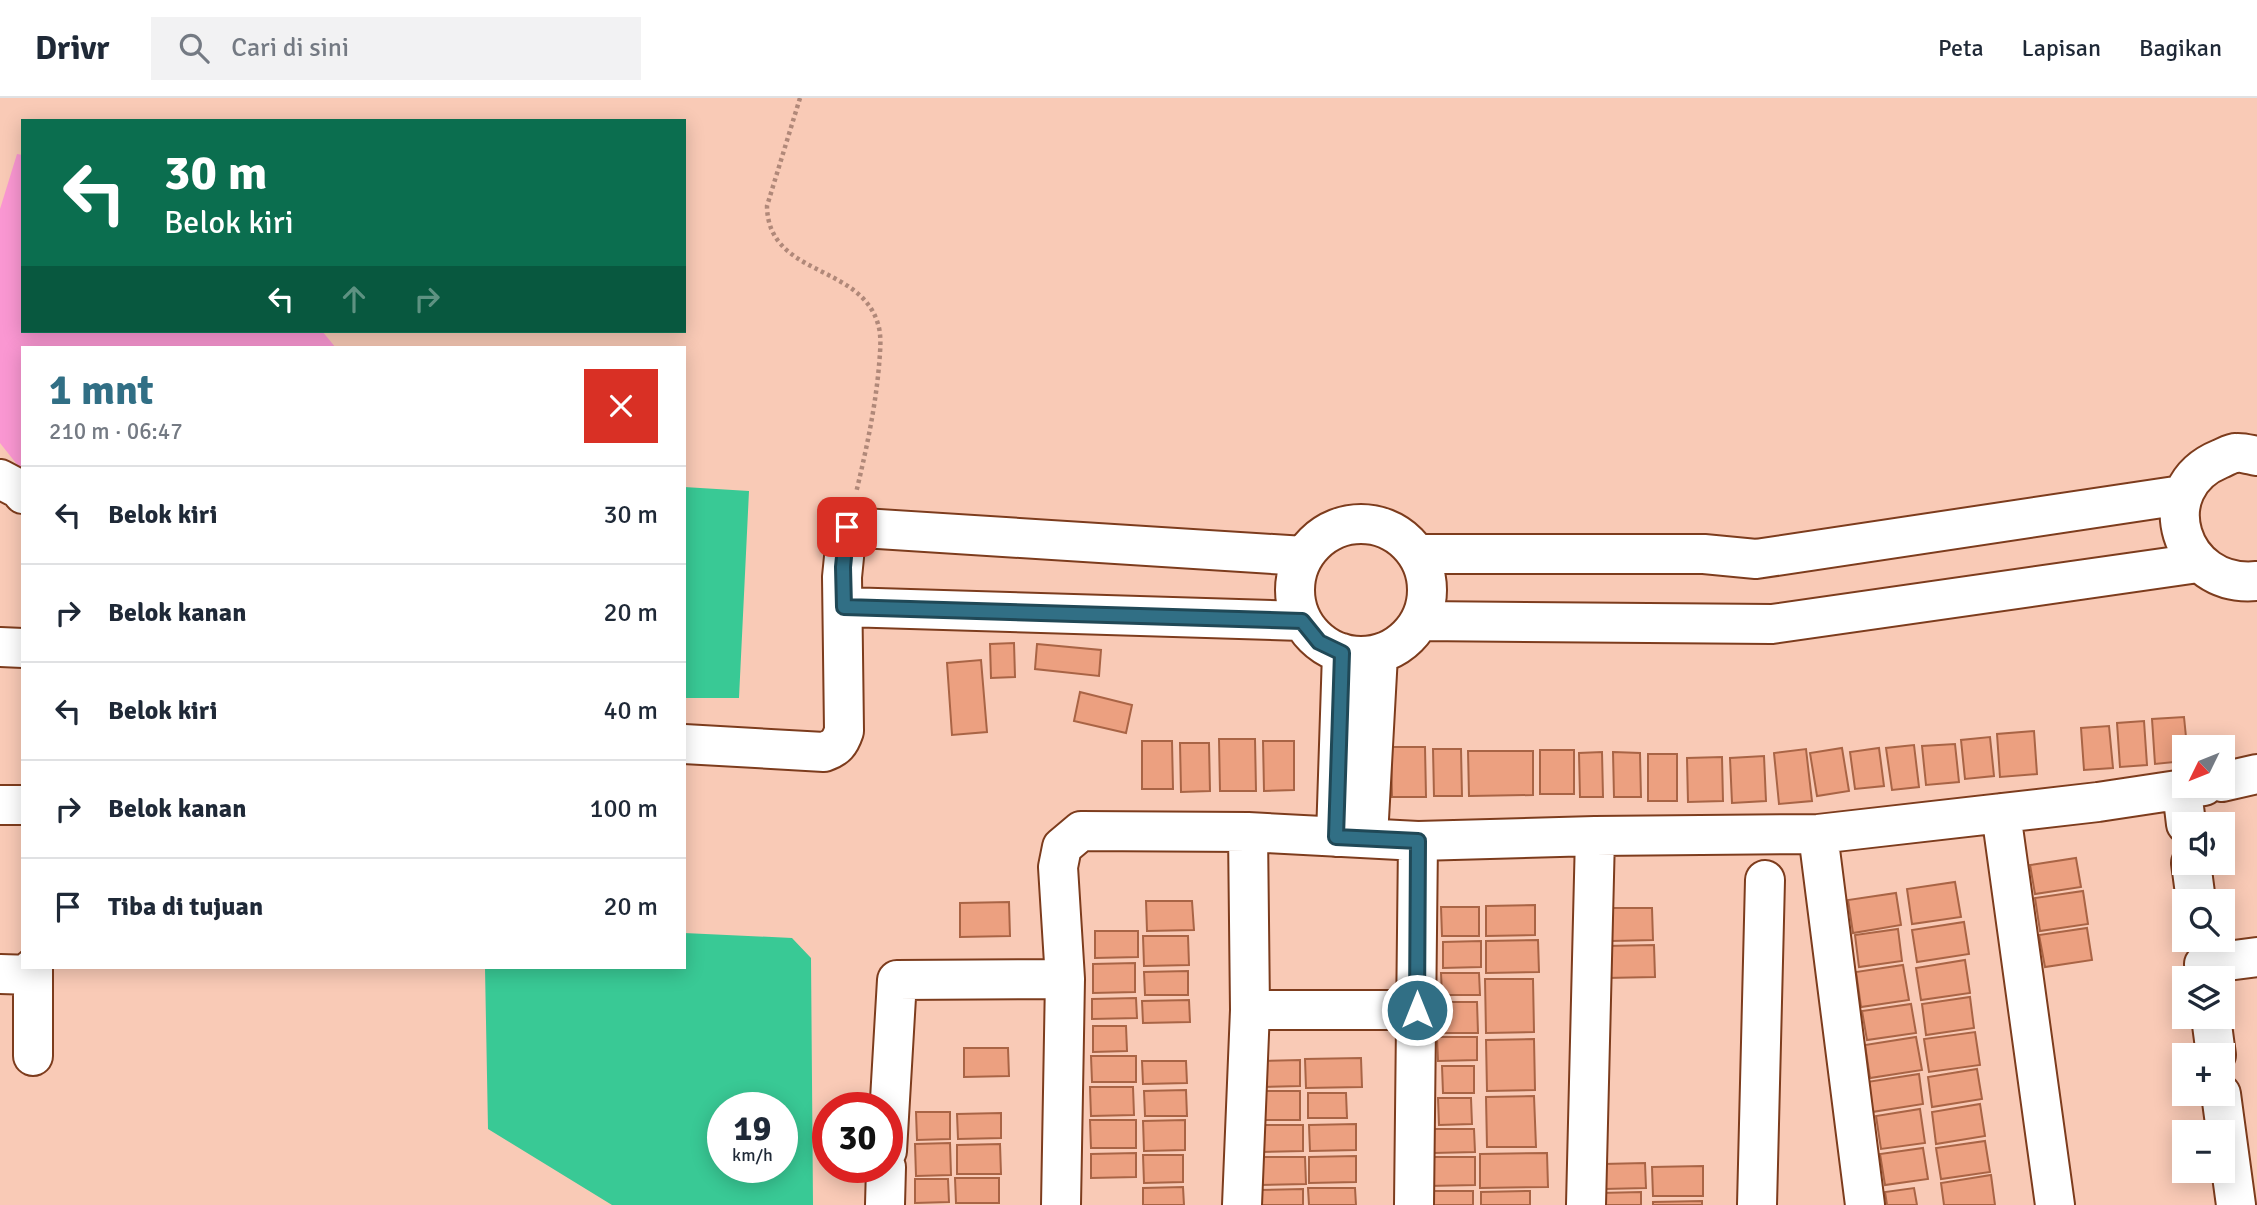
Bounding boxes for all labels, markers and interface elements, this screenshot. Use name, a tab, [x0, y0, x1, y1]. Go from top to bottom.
search box	[151, 17, 641, 80]
text: Drivr	[35, 28, 109, 69]
icon: search	[175, 29, 213, 67]
text: Cari di sini	[231, 32, 349, 64]
text: Peta	[1938, 33, 1984, 63]
text: Lapisan	[2022, 33, 2101, 63]
text: Bagikan	[2139, 33, 2222, 63]
text: 30 m	[164, 143, 267, 203]
icon: left	[49, 147, 140, 238]
text: Belok kiri	[164, 203, 294, 242]
icon: left	[262, 280, 300, 318]
icon: ahead	[335, 280, 373, 318]
icon: right	[408, 280, 446, 318]
text: 1 mnt	[49, 365, 154, 416]
button: close	[584, 369, 658, 443]
text: 210 m · 06:47	[49, 417, 183, 446]
icon: left	[49, 496, 87, 534]
pin	[817, 497, 877, 557]
text: Belok kiri	[108, 499, 217, 531]
text: 30 m	[603, 499, 658, 531]
icon: arrive	[828, 508, 866, 546]
icon: right	[49, 594, 87, 632]
text: Belok kanan	[108, 597, 246, 629]
text: 20 m	[603, 597, 658, 629]
icon: left	[49, 692, 87, 730]
text: Belok kiri	[108, 695, 217, 727]
text: 40 m	[603, 695, 658, 727]
north arrow	[2172, 735, 2235, 798]
map controls	[2172, 735, 2235, 1183]
icon: right	[49, 790, 87, 828]
text: Belok kanan	[108, 793, 246, 825]
text: 100 m	[589, 793, 658, 825]
button: sound	[2172, 812, 2235, 875]
icon: arrive	[49, 888, 87, 926]
button: search	[2172, 889, 2235, 952]
text: Tiba di tujuan	[108, 891, 263, 923]
text: 20 m	[603, 891, 658, 923]
button: layers	[2172, 966, 2235, 1029]
position arrow	[1380, 973, 1454, 1047]
button: +	[2172, 1043, 2235, 1106]
speed limit sign: 30	[812, 1092, 903, 1183]
text: 19	[734, 1107, 771, 1150]
button: −	[2172, 1120, 2235, 1183]
text: km/h	[732, 1144, 773, 1166]

